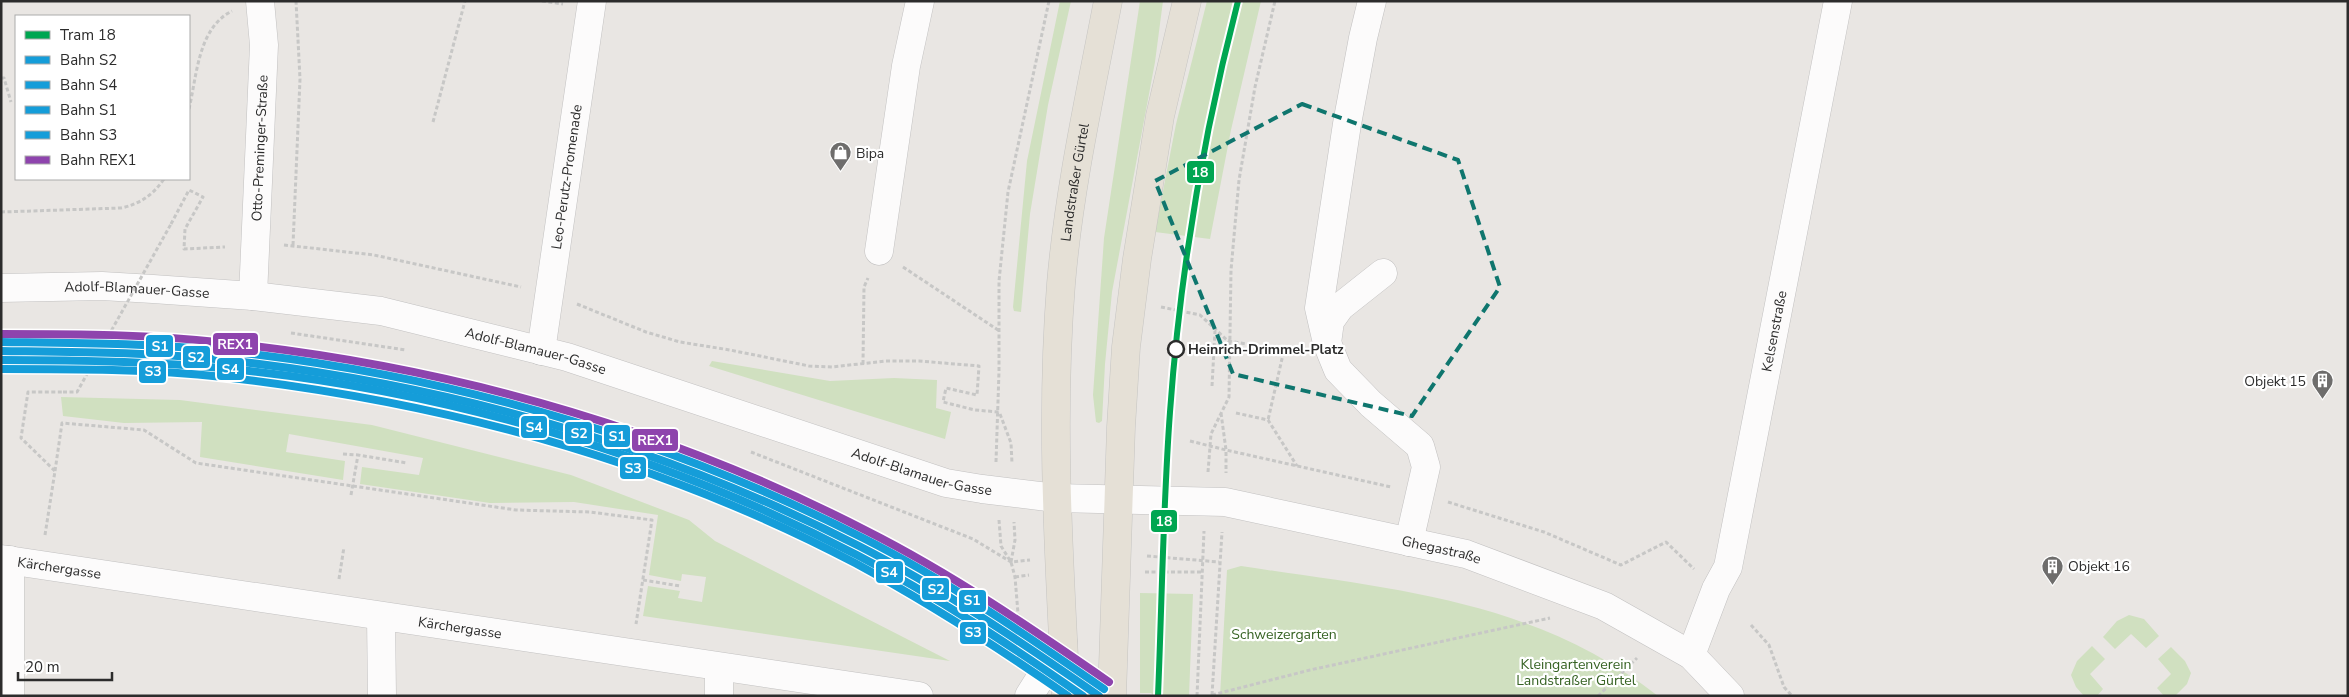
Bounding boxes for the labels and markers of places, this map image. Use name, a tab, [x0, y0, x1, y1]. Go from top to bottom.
shop icon: Bipa	[828, 141, 852, 172]
place label: Bipa	[856, 144, 884, 163]
marker: Heinrich-Drimmel-Platz	[1167, 340, 1185, 358]
place label: Heinrich-Drimmel-Platz	[1188, 340, 1344, 359]
building icon: Objekt 15	[2310, 369, 2334, 400]
place label: Objekt 15	[2244, 372, 2306, 391]
building icon: Objekt 16	[2040, 554, 2064, 585]
place label: Objekt 16	[2068, 557, 2130, 576]

